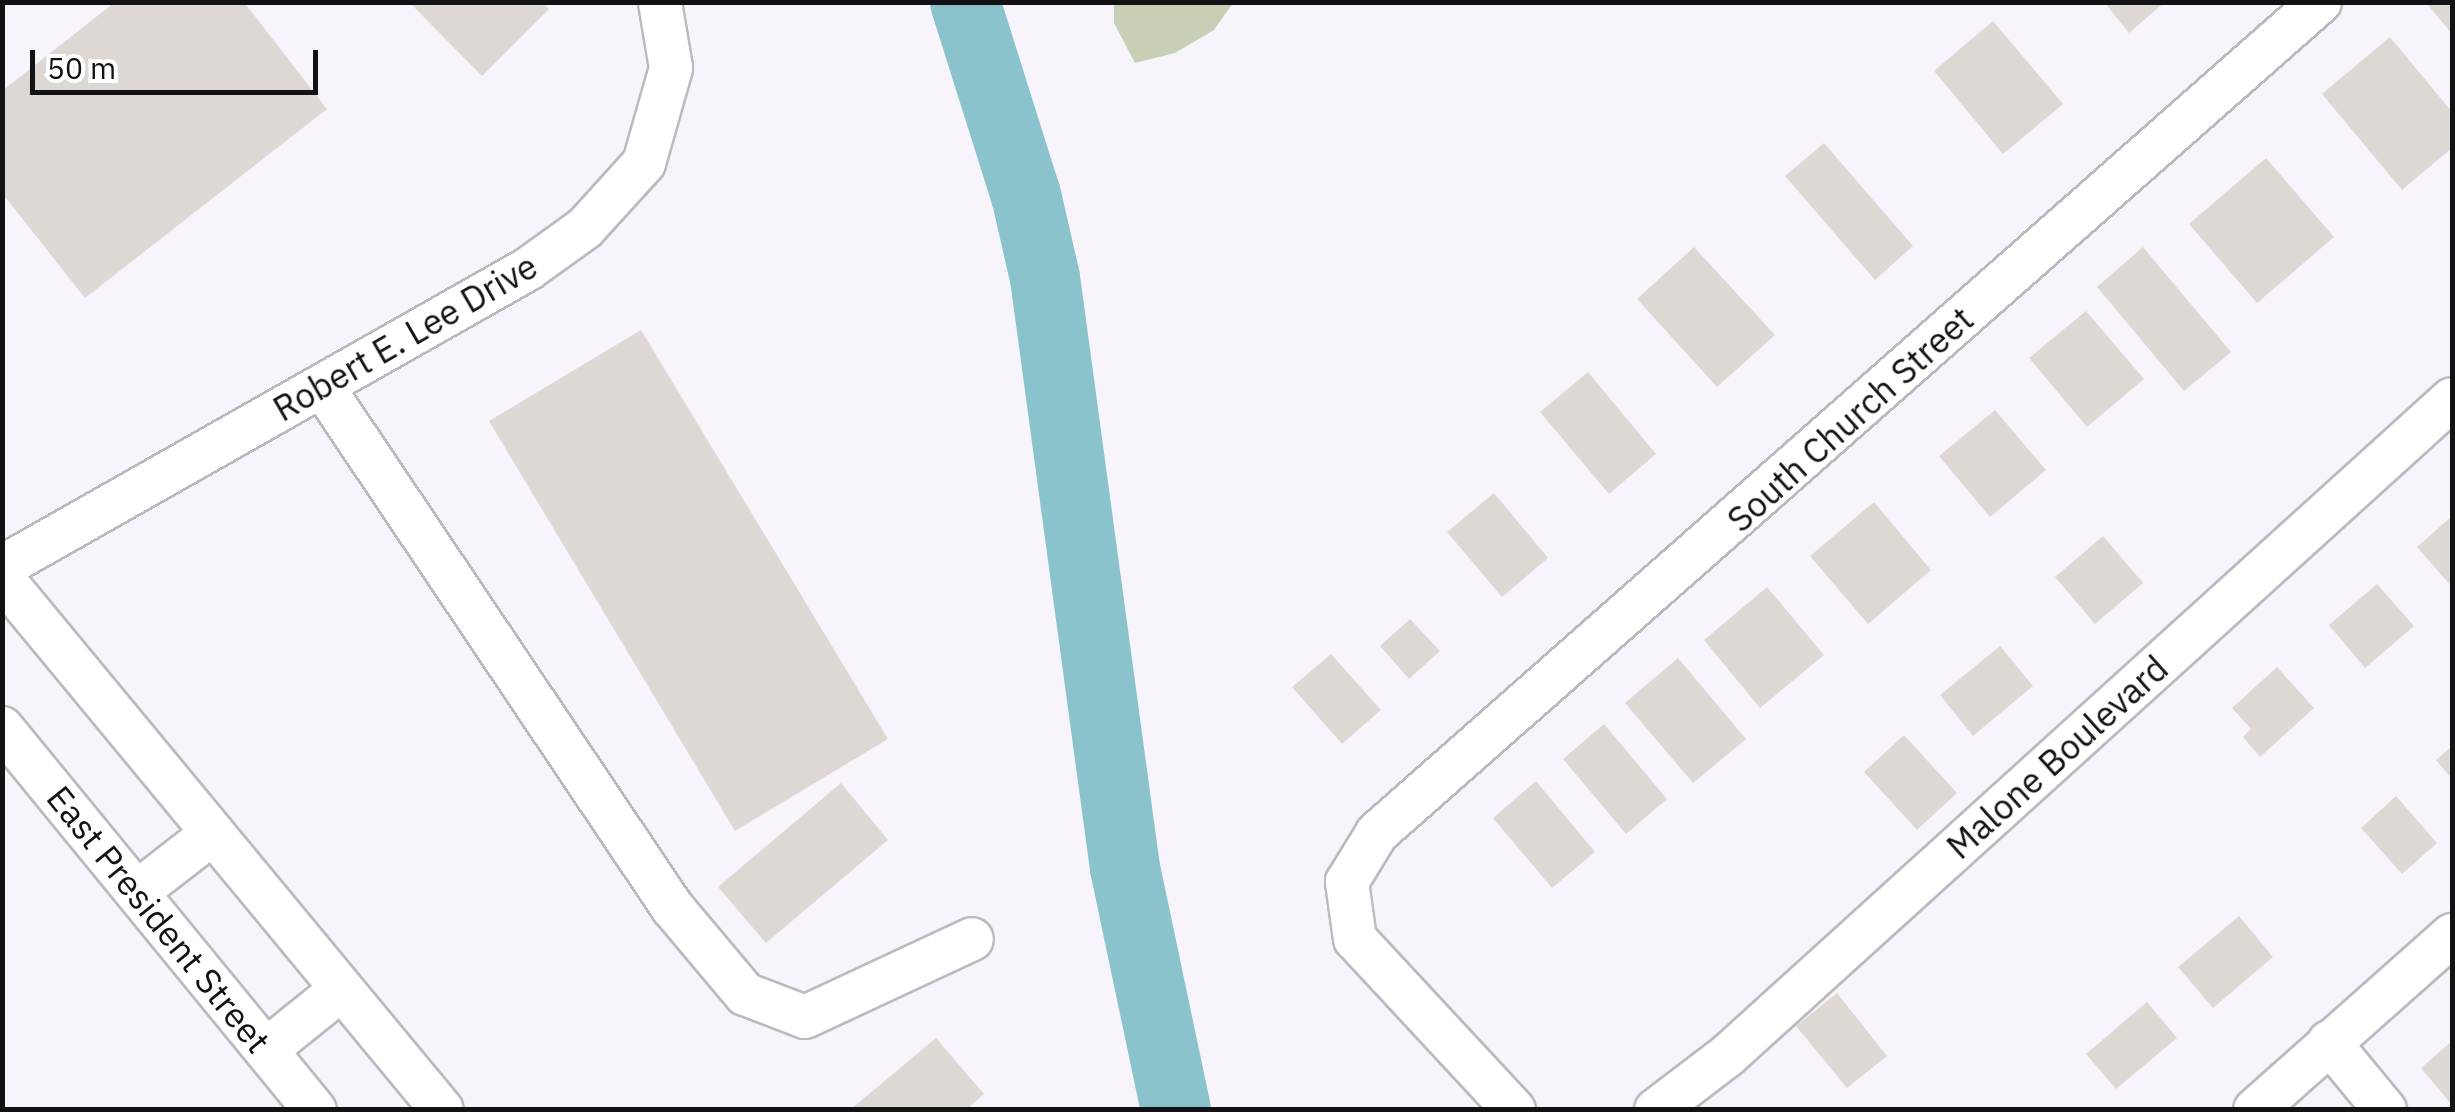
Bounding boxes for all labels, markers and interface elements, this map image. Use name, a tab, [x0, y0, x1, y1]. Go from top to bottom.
scale bar	[35, 30, 322, 92]
text: 50 m	[47, 48, 116, 87]
street label: Robert E. Lee Drive	[266, 244, 544, 430]
street label: South Church Street	[1718, 298, 1982, 540]
street label: Malone Boulevard	[1938, 647, 2176, 867]
street label: East President Street	[39, 777, 279, 1061]

